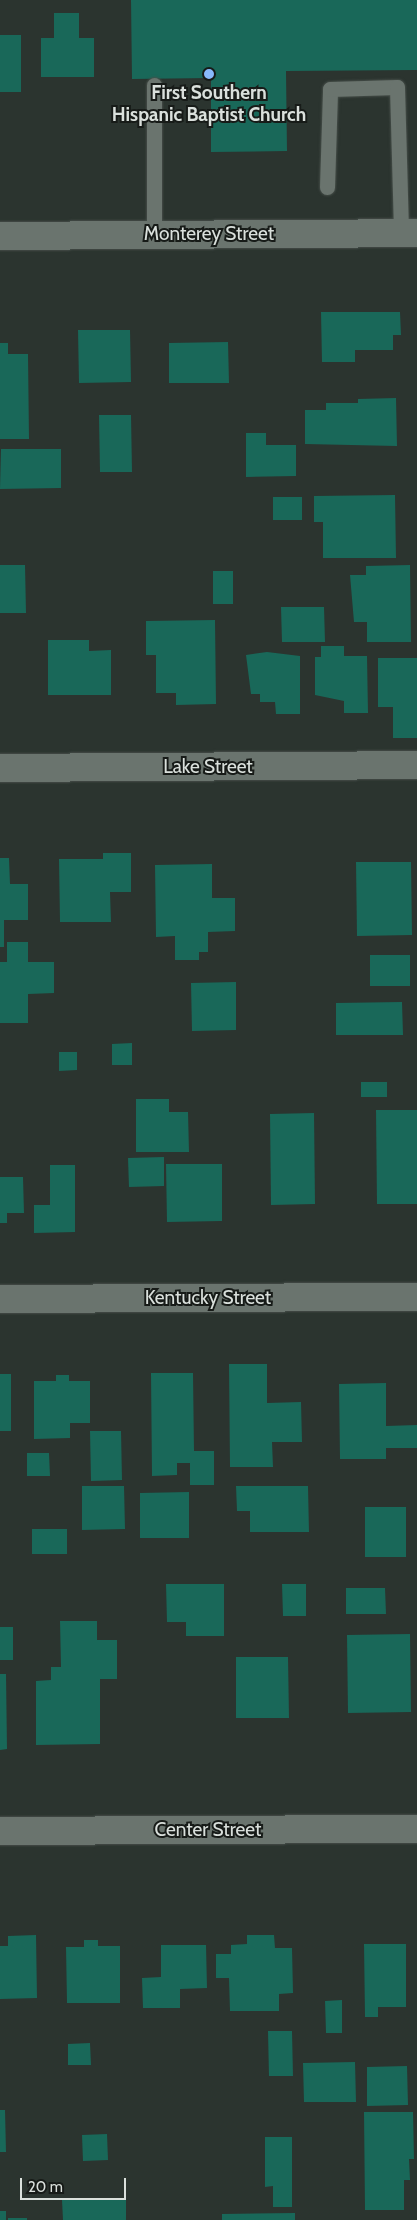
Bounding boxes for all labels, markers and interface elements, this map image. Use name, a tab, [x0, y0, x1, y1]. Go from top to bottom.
marker: First Southern Hispanic Baptist Church	[203, 68, 215, 80]
place label: First Southern Hispanic Baptist Church	[112, 82, 306, 126]
street label: Monterey Street	[144, 223, 274, 245]
street label: Lake Street	[163, 756, 253, 778]
street label: Kentucky Street	[145, 1287, 271, 1309]
street label: Center Street	[155, 1819, 261, 1841]
scale bar	[22, 2168, 129, 2200]
text: 20 m	[28, 2178, 63, 2196]

